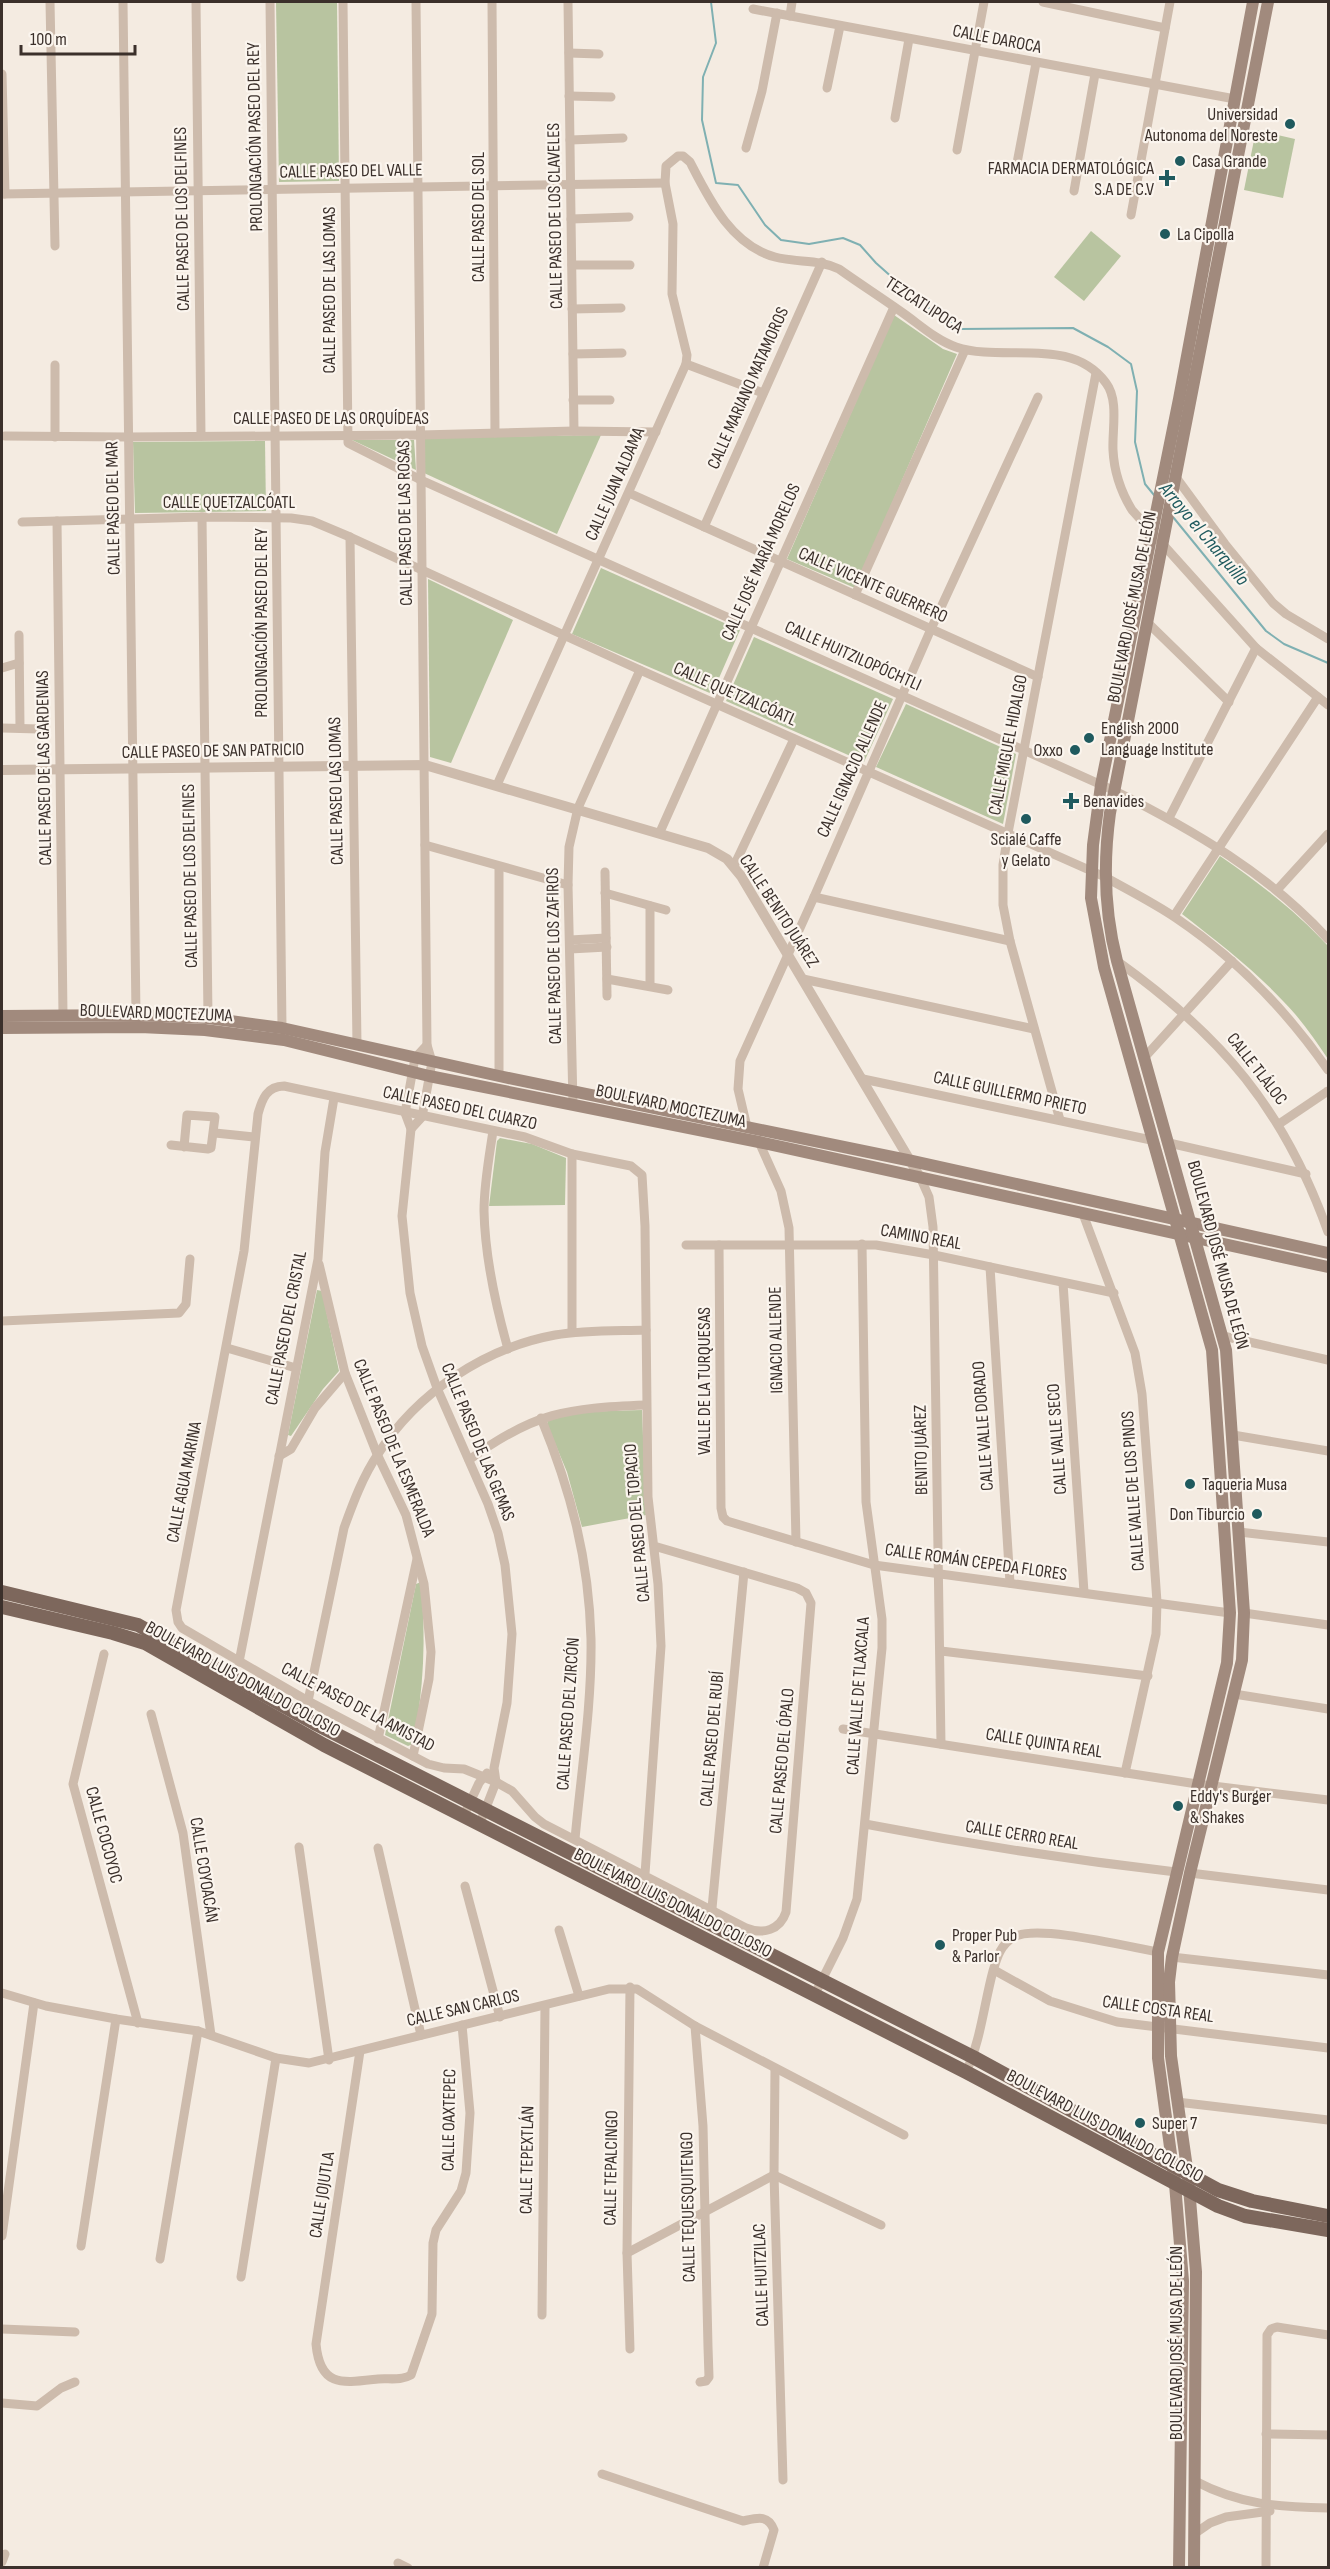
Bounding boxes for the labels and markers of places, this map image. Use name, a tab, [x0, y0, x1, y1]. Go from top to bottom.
place label: Universidad Autonoma del Noreste	[1144, 104, 1278, 146]
marker: Universidad Autonoma del Noreste	[1283, 117, 1297, 131]
place label: Casa Grande	[1192, 151, 1267, 172]
marker: Casa Grande	[1173, 154, 1187, 168]
place label: FARMACIA DERMATOLÓGICA S.A DE C.V	[988, 158, 1154, 200]
marker: FARMACIA DERMATOLÓGICA S.A DE C.V	[1158, 169, 1176, 187]
place label: La Cipolla	[1177, 224, 1234, 245]
marker: La Cipolla	[1158, 227, 1172, 241]
place label: English 2000 Language Institute	[1101, 718, 1213, 760]
marker: English 2000 Language Institute	[1082, 731, 1096, 745]
place label: Oxxo	[1033, 740, 1063, 761]
marker: Oxxo	[1068, 743, 1082, 757]
place label: Benavides	[1083, 791, 1144, 812]
marker: Benavides	[1064, 794, 1078, 808]
marker: Scialé Caffe y Gelato	[1019, 812, 1033, 826]
place label: Scialé Caffe y Gelato	[990, 829, 1062, 871]
place label: Taqueria Musa	[1202, 1474, 1287, 1495]
marker: Taqueria Musa	[1183, 1477, 1197, 1491]
place label: Don Tiburcio	[1170, 1504, 1245, 1525]
marker: Don Tiburcio	[1250, 1507, 1264, 1521]
place label: Eddy's Burger & Shakes	[1190, 1786, 1271, 1828]
marker: Eddy's Burger & Shakes	[1171, 1799, 1185, 1813]
place label: Proper Pub & Parlor	[952, 1925, 1017, 1967]
marker: Proper Pub & Parlor	[933, 1938, 947, 1952]
place label: Super 7	[1152, 2113, 1198, 2134]
marker: Super 7	[1133, 2116, 1147, 2130]

